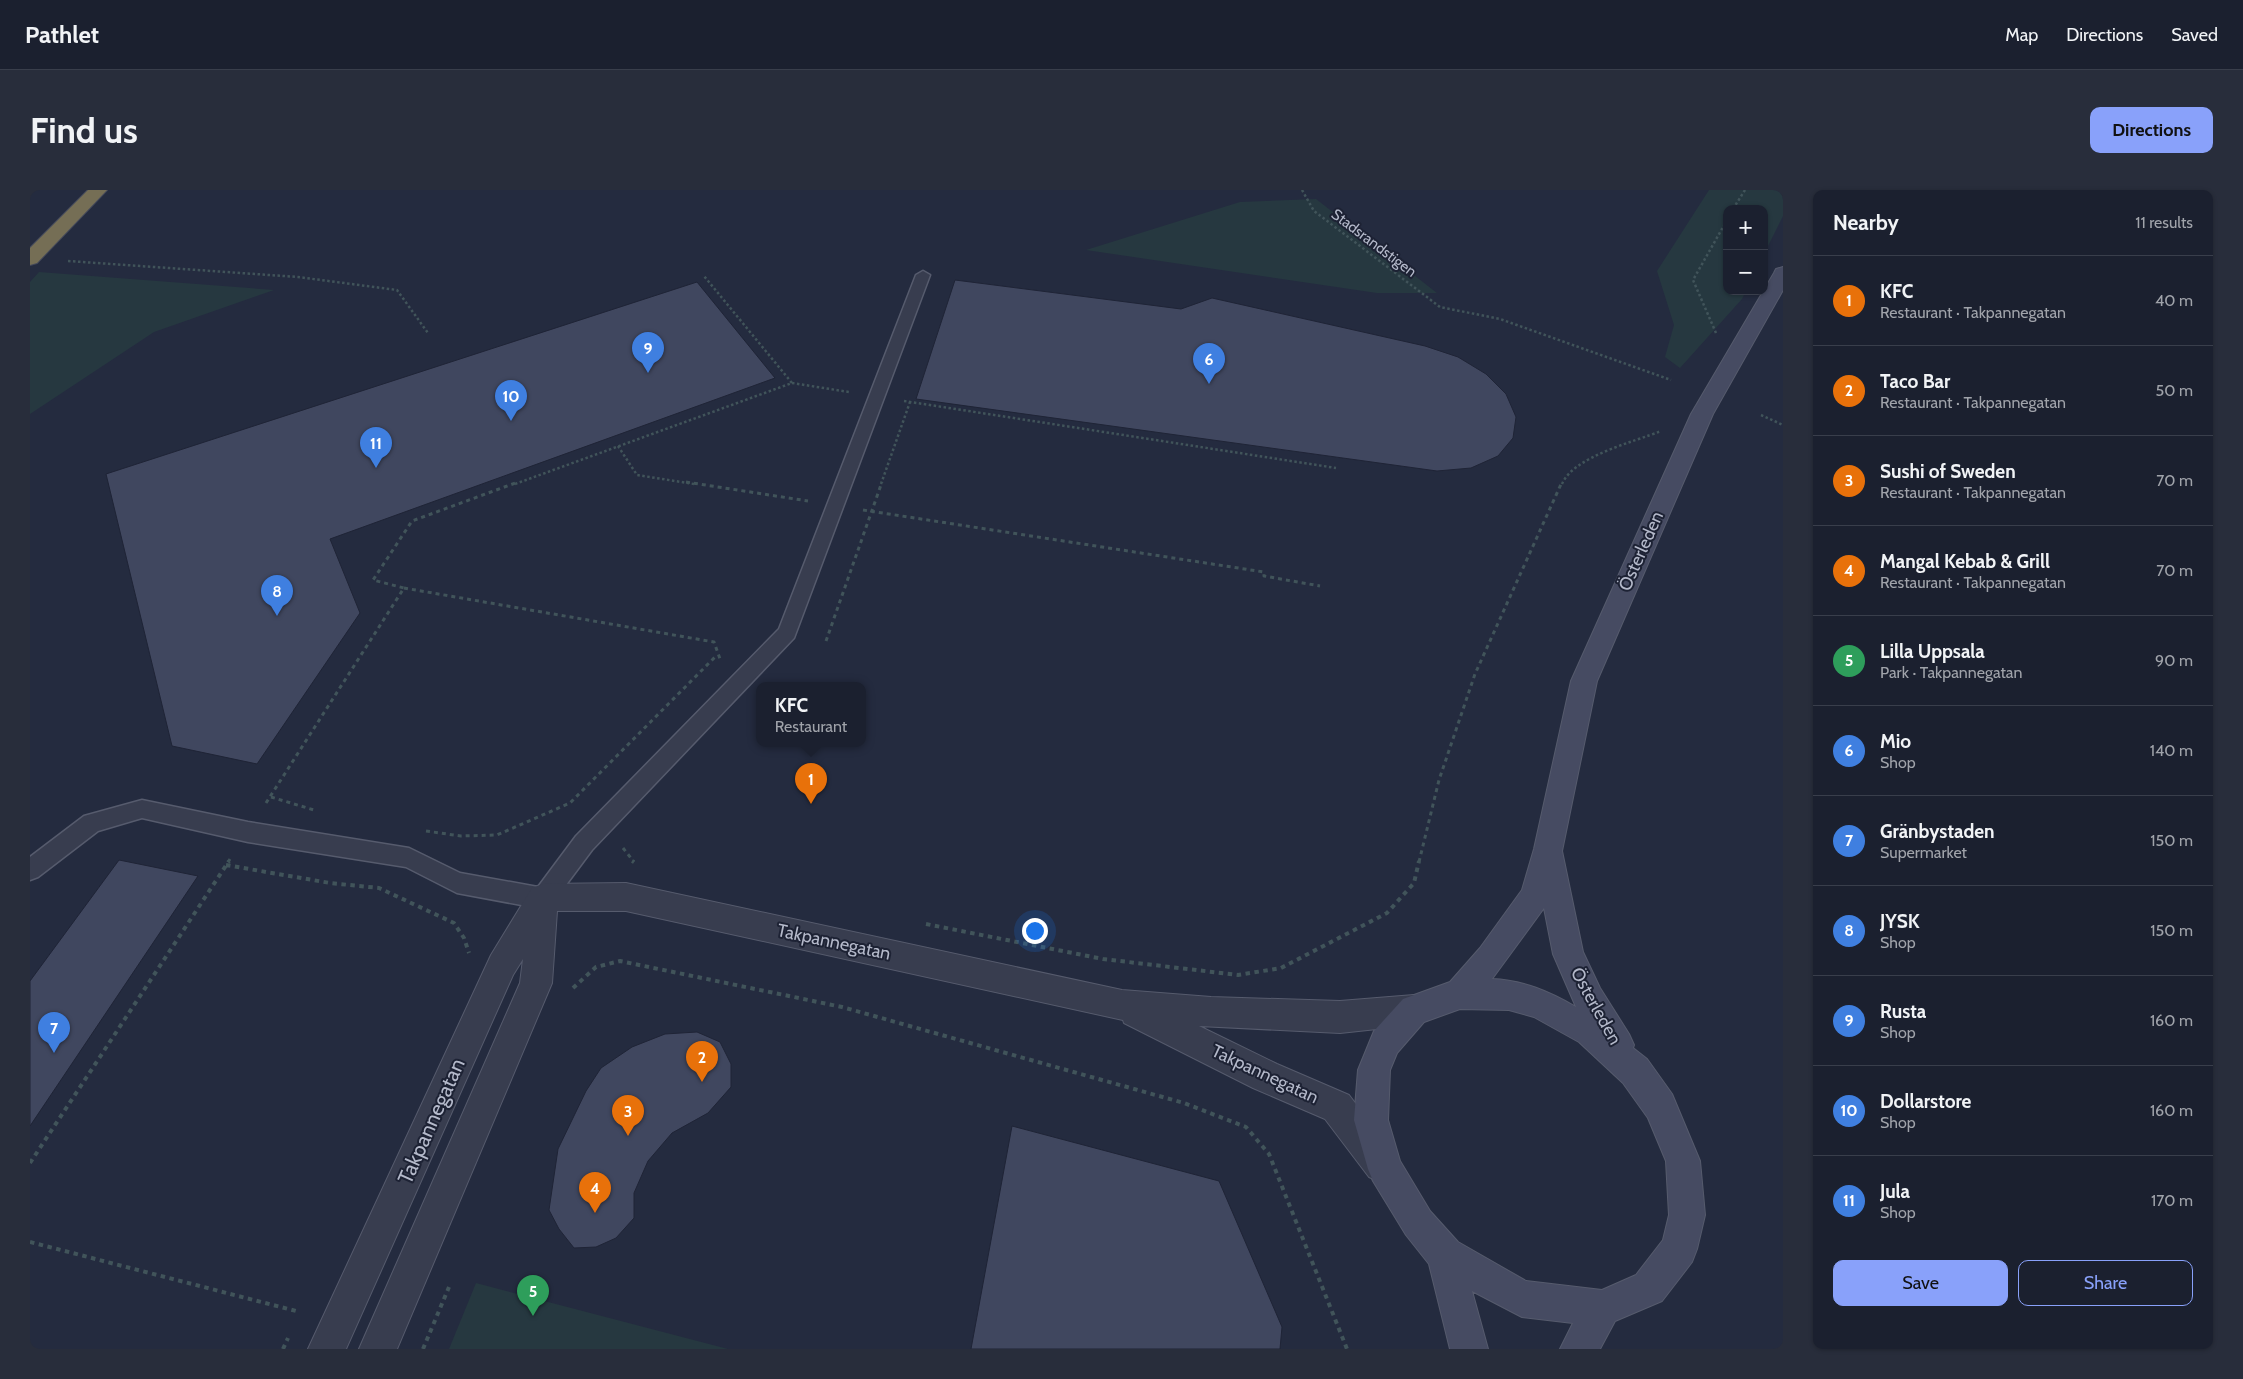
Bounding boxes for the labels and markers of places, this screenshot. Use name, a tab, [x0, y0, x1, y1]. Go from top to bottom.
pin: 9	[632, 332, 664, 373]
pin: 6	[1193, 343, 1225, 384]
pin: 10	[495, 380, 527, 421]
pin: 11	[360, 427, 392, 468]
pin: 8	[261, 575, 293, 616]
pin: 1	[795, 763, 827, 804]
pin: 7	[38, 1012, 70, 1053]
pin: 2	[686, 1041, 718, 1082]
pin: 3	[612, 1095, 644, 1136]
pin: 4	[579, 1172, 611, 1213]
pin: 5	[517, 1275, 549, 1316]

